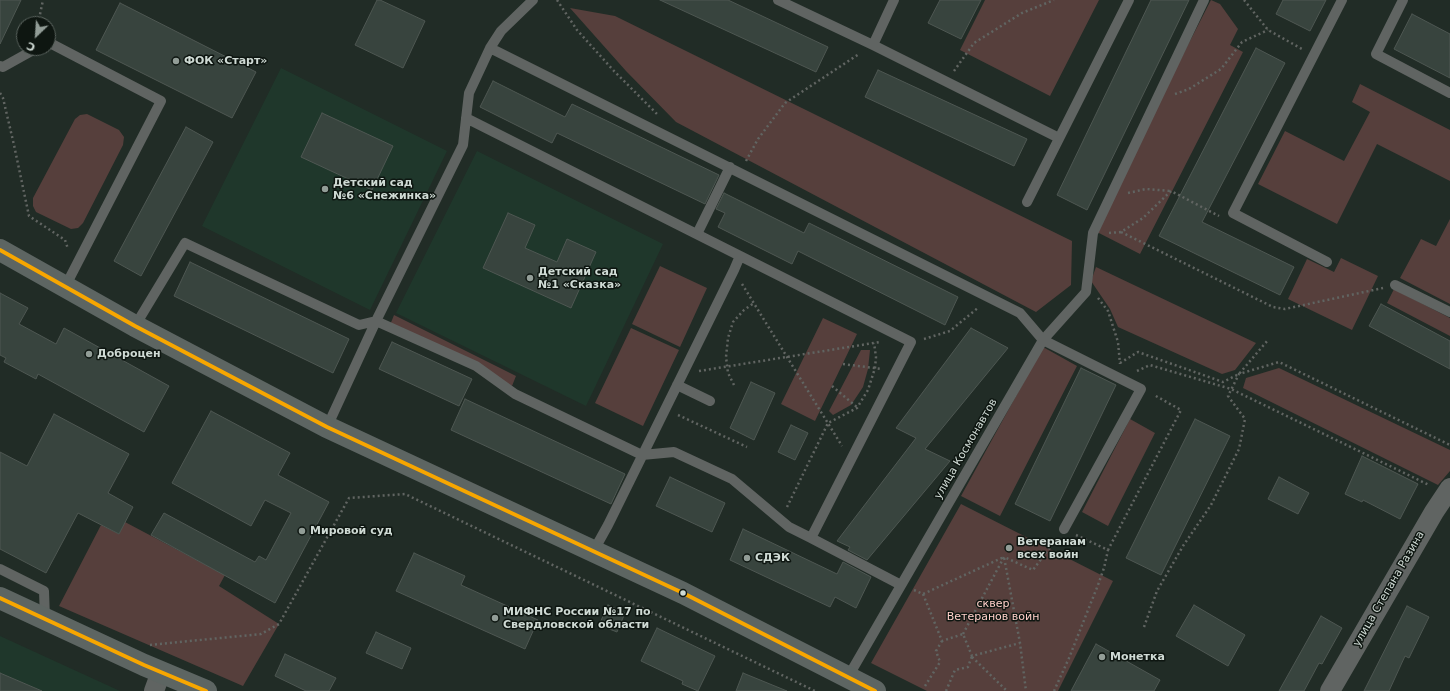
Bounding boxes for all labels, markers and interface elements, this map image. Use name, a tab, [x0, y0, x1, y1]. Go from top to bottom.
north arrow	[16, 16, 56, 56]
text: С	[25, 39, 38, 54]
place label: ФОК «Старт»	[184, 54, 267, 68]
marker: ФОК «Старт»	[171, 56, 181, 66]
place label: Детский сад №6 «Снежинка»	[333, 176, 436, 202]
marker: Детский сад №6 «Снежинка»	[320, 184, 330, 194]
place label: Детский сад №1 «Сказка»	[538, 265, 621, 291]
marker: Детский сад №1 «Сказка»	[525, 273, 535, 283]
place label: Доброцен	[97, 347, 161, 361]
marker: Доброцен	[84, 349, 94, 359]
street label: улица Космонавтов	[932, 396, 1000, 502]
place label: Мировой суд	[310, 524, 393, 538]
marker: Мировой суд	[297, 526, 307, 536]
street label: улица Степана Разина	[1351, 529, 1427, 649]
place label: Ветеранам всех войн	[1017, 535, 1086, 561]
marker: Ветеранам всех войн	[1004, 543, 1014, 553]
place label: СДЭК	[755, 551, 790, 565]
marker: СДЭК	[742, 553, 752, 563]
unlabelled marker	[678, 588, 688, 598]
park label: сквер Ветеранов войн	[947, 597, 1039, 623]
place label: МИФНС России №17 по Свердловской области	[503, 605, 651, 631]
marker: МИФНС России №17 по Свердловской области	[490, 613, 500, 623]
place label: Монетка	[1110, 650, 1165, 664]
marker: Монетка	[1097, 652, 1107, 662]

